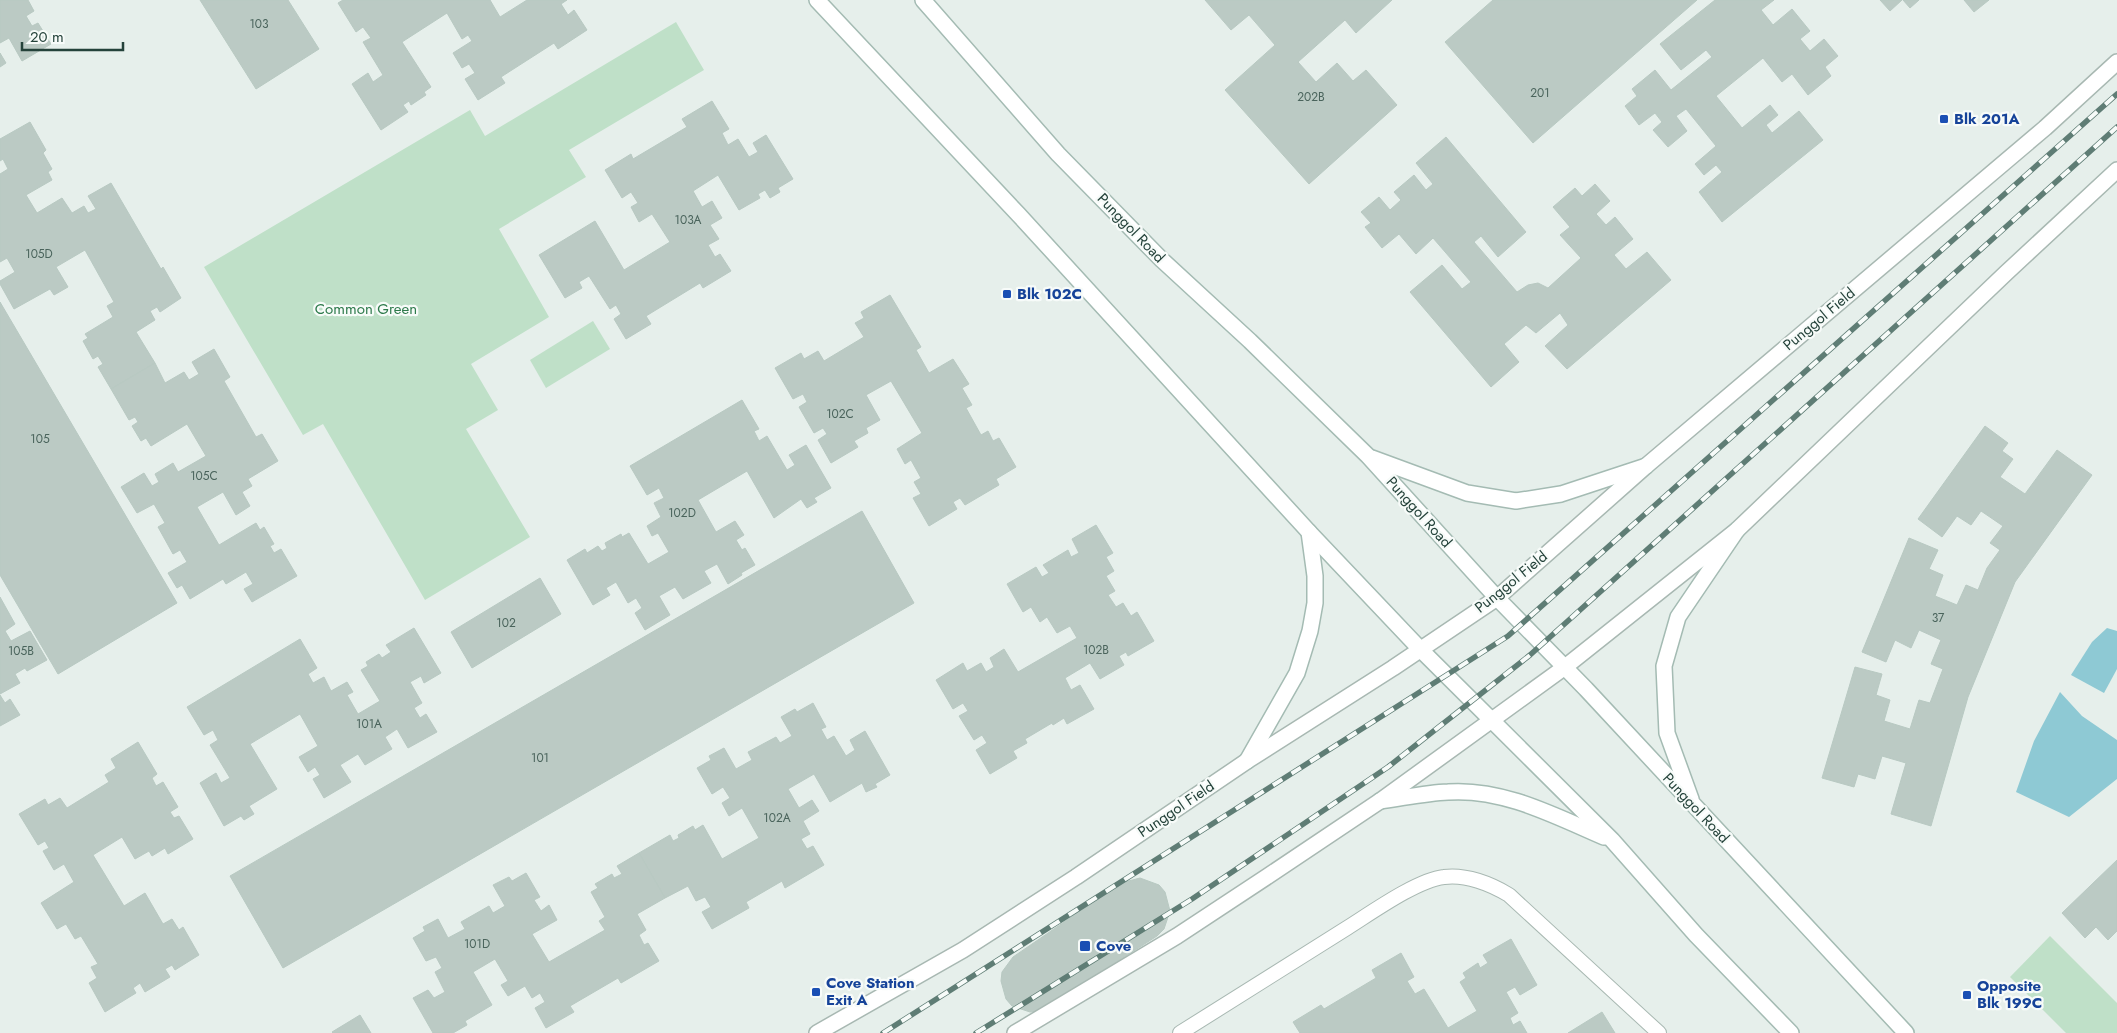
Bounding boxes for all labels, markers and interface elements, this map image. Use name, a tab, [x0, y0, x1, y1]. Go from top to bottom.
house number: 103	[249, 15, 269, 33]
scale bar	[22, 20, 124, 52]
text: 20 m	[30, 26, 64, 48]
house number: 201	[1530, 84, 1550, 102]
house number: 202B	[1297, 88, 1325, 106]
place label: Blk 201A	[1954, 108, 2021, 130]
marker: Blk 201A	[1938, 113, 1950, 125]
street label: Punggol Road	[1092, 188, 1170, 268]
house number: 103A	[675, 211, 702, 229]
house number: 105D	[25, 245, 53, 263]
street label: Punggol Field	[1778, 282, 1860, 356]
place label: Blk 102C	[1017, 283, 1082, 305]
marker: Blk 102C	[1001, 288, 1013, 300]
park label: Common Green	[315, 298, 417, 320]
house number: 102C	[826, 405, 854, 423]
house number: 105	[30, 430, 50, 448]
house number: 105C	[190, 467, 218, 485]
street label: Punggol Road	[1381, 471, 1457, 553]
house number: 102D	[668, 504, 696, 522]
street label: Punggol Field	[1470, 546, 1552, 618]
house number: 37	[1932, 609, 1945, 627]
house number: 102	[496, 614, 516, 632]
house number: 102B	[1083, 641, 1109, 659]
house number: 105B	[8, 642, 34, 660]
house number: 101A	[356, 715, 382, 733]
house number: 101	[531, 749, 549, 767]
street label: Punggol Road	[1658, 768, 1734, 848]
street label: Punggol Field	[1133, 775, 1219, 843]
house number: 102A	[763, 809, 791, 827]
house number: 101D	[464, 935, 490, 953]
place label: Cove	[1096, 935, 1132, 957]
marker: Cove	[1078, 939, 1092, 953]
place label: Cove Station Exit A	[826, 972, 915, 1011]
place label: Opposite Blk 199C	[1977, 975, 2042, 1014]
marker: Cove Station Exit A	[810, 986, 822, 998]
marker: Opposite Blk 199C	[1961, 989, 1973, 1001]

